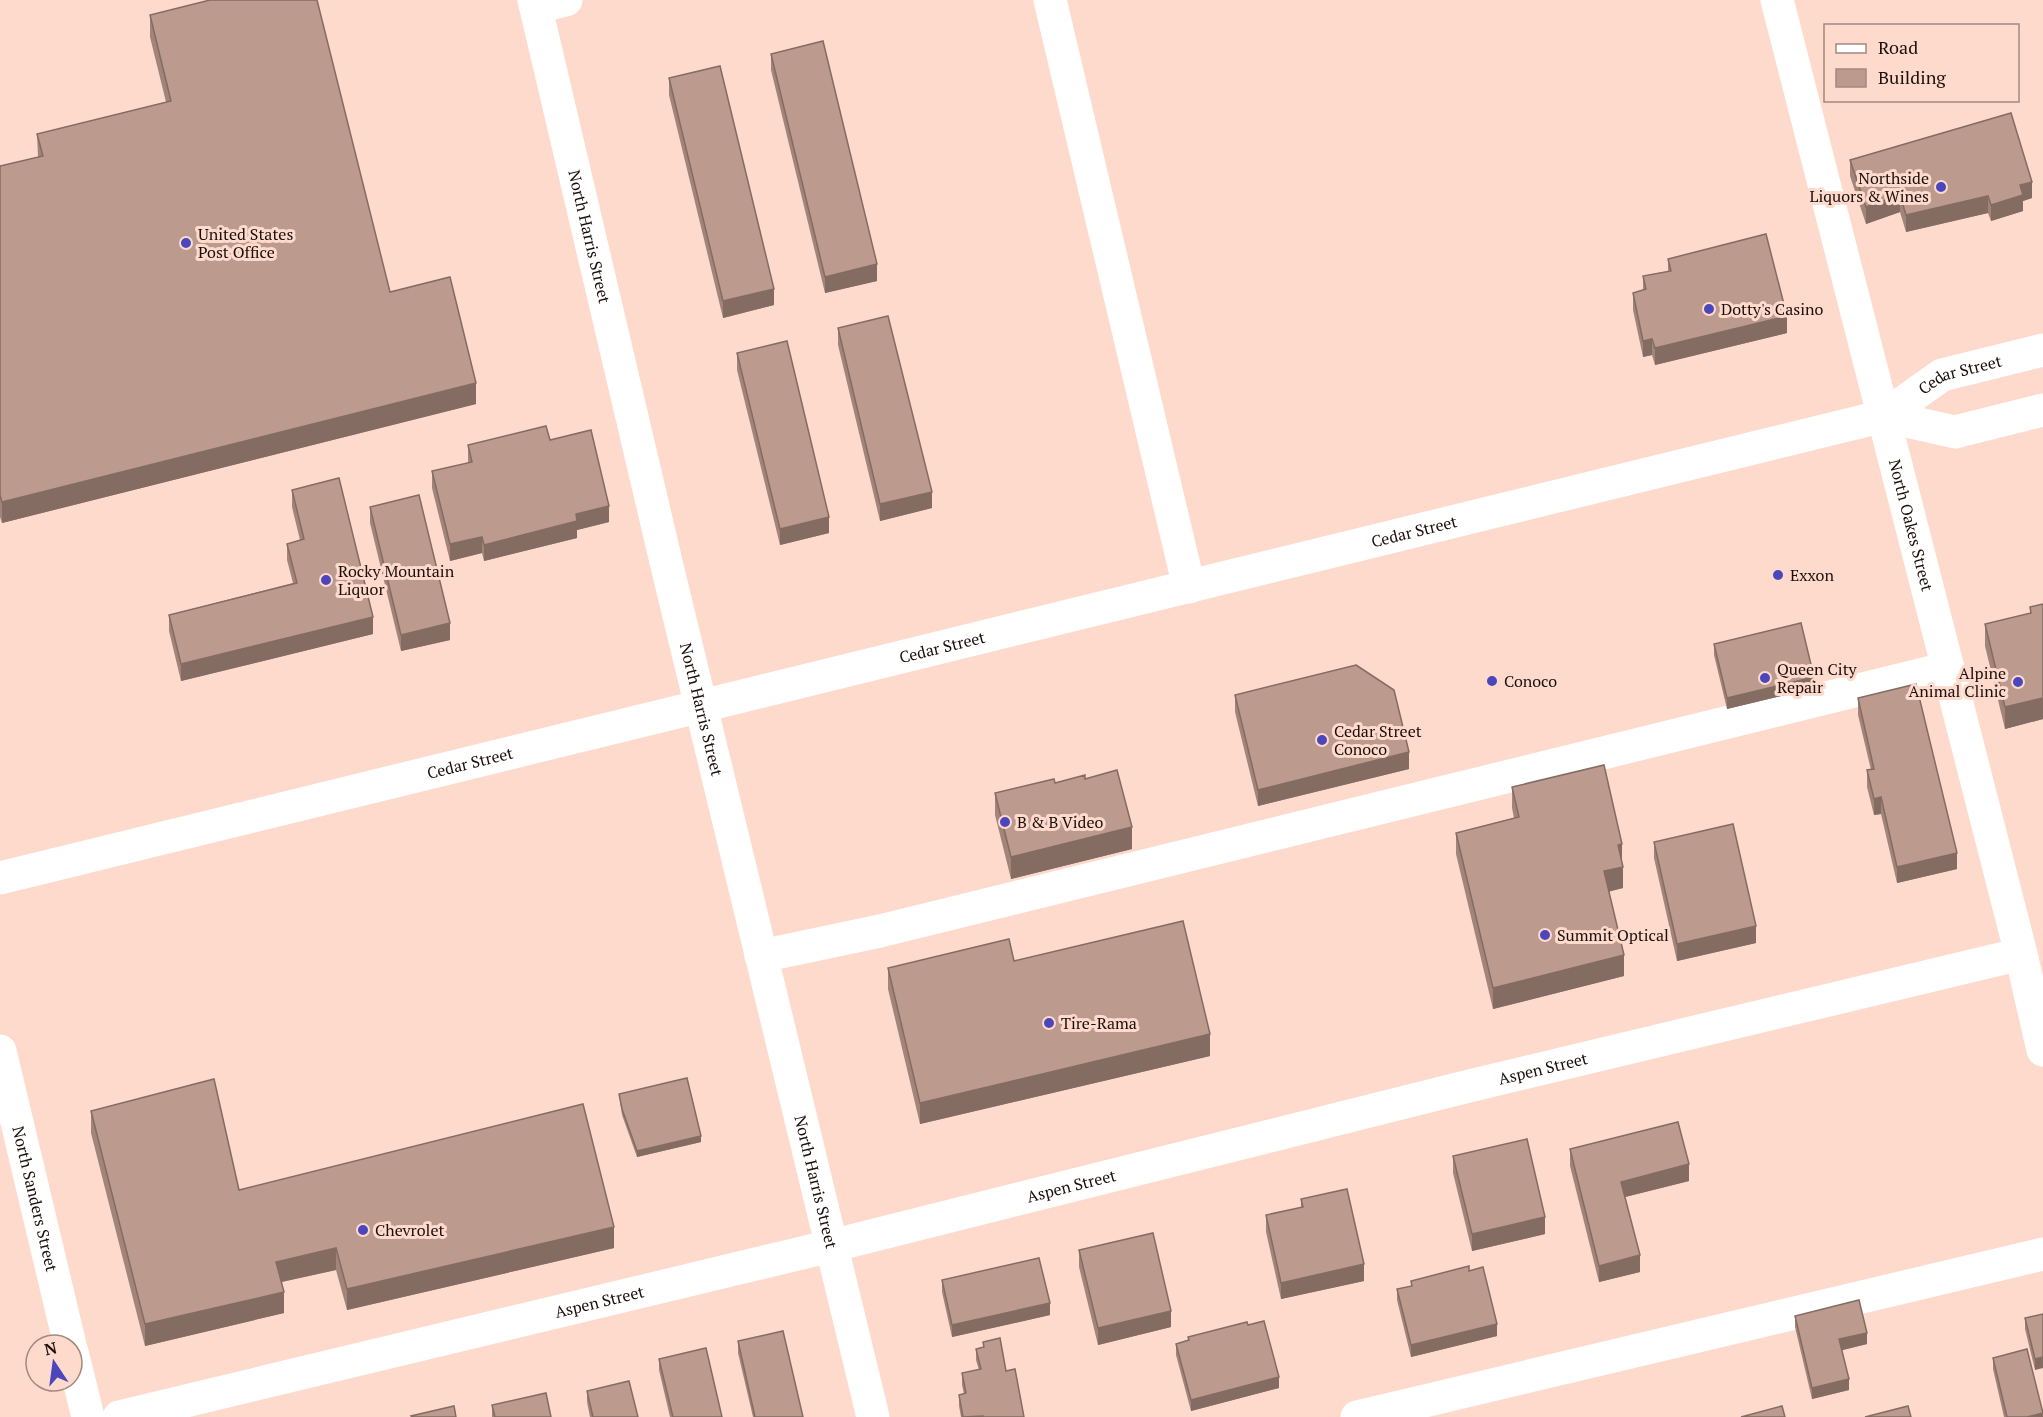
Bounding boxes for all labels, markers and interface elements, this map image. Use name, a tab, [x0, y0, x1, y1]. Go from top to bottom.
legend	[1824, 24, 2019, 102]
text: Road	[1878, 35, 1918, 59]
text: Building	[1878, 65, 1946, 89]
place label: Northside Liquors & Wines	[1810, 167, 1929, 207]
street label: North Harris Street	[563, 168, 616, 306]
marker: Northside Liquors & Wines	[1934, 180, 1948, 194]
place label: United States Post Office	[198, 223, 293, 263]
marker: United States Post Office	[179, 236, 193, 250]
place label: Dotty's Casino	[1721, 298, 1823, 320]
marker: Dotty's Casino	[1702, 302, 1716, 316]
street label: Cedar Street	[1914, 350, 2004, 399]
street label: North Oakes Street	[1884, 457, 1939, 594]
street label: Cedar Street	[1369, 510, 1459, 552]
place label: Rocky Mountain Liquor	[338, 560, 455, 600]
place label: Exxon	[1790, 564, 1834, 586]
marker: Exxon	[1771, 568, 1785, 582]
marker: Rocky Mountain Liquor	[319, 573, 333, 587]
street label: Cedar Street	[897, 626, 987, 668]
street label: North Harris Street	[675, 641, 728, 778]
place label: Queen City Repair	[1777, 658, 1858, 698]
place label: Alpine Animal Clinic	[1908, 662, 2006, 702]
place label: Conoco	[1504, 670, 1557, 692]
marker: Queen City Repair	[1758, 671, 1772, 685]
marker: Conoco	[1485, 674, 1499, 688]
marker: Alpine Animal Clinic	[2011, 675, 2025, 689]
place label: Cedar Street Conoco	[1334, 720, 1422, 760]
marker: Cedar Street Conoco	[1315, 733, 1329, 747]
street label: Cedar Street	[425, 742, 515, 784]
place label: B & B Video	[1017, 811, 1103, 833]
marker: B & B Video	[998, 815, 1012, 829]
place label: Summit Optical	[1557, 924, 1669, 946]
marker: Summit Optical	[1538, 928, 1552, 942]
place label: Tire-Rama	[1061, 1012, 1137, 1034]
marker: Tire-Rama	[1042, 1016, 1056, 1030]
street label: Aspen Street	[1496, 1047, 1590, 1090]
street label: North Harris Street	[789, 1113, 843, 1251]
street label: North Sanders Street	[7, 1124, 63, 1274]
street label: Aspen Street	[1024, 1164, 1118, 1207]
place label: Chevrolet	[375, 1219, 444, 1241]
marker: Chevrolet	[356, 1223, 370, 1237]
street label: Aspen Street	[552, 1280, 646, 1323]
north arrow	[24, 1333, 84, 1393]
text: N	[42, 1336, 59, 1360]

